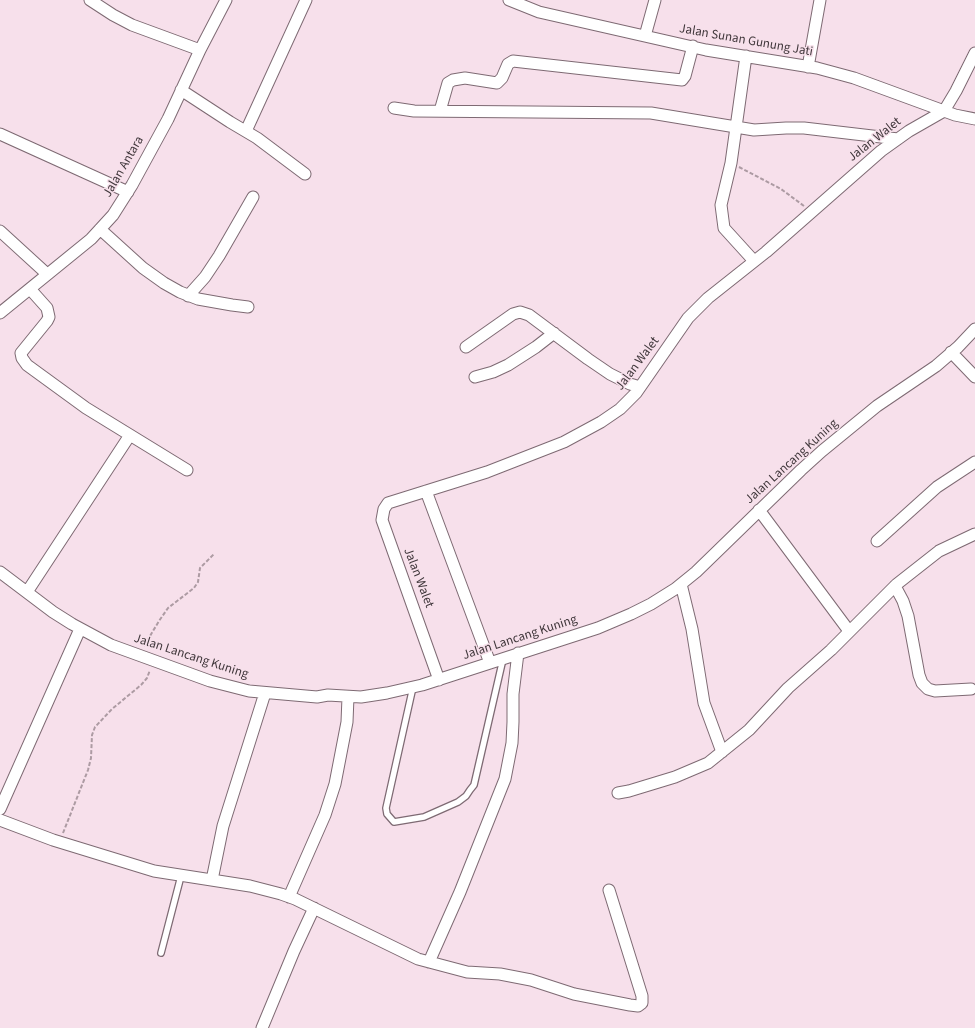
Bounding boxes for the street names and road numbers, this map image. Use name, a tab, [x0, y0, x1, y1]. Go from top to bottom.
street label: Jalan Sunan Gunung Jati	[678, 22, 814, 60]
street label: Jalan Walet	[845, 114, 905, 166]
street label: Jalan Antara	[100, 134, 148, 200]
street label: Jalan Walet	[613, 334, 663, 394]
street label: Jalan Lancang Kuning	[742, 416, 842, 508]
street label: Jalan Walet	[399, 546, 437, 610]
street label: Jalan Lancang Kuning	[461, 612, 579, 664]
street label: Jalan Lancang Kuning	[132, 631, 250, 683]

